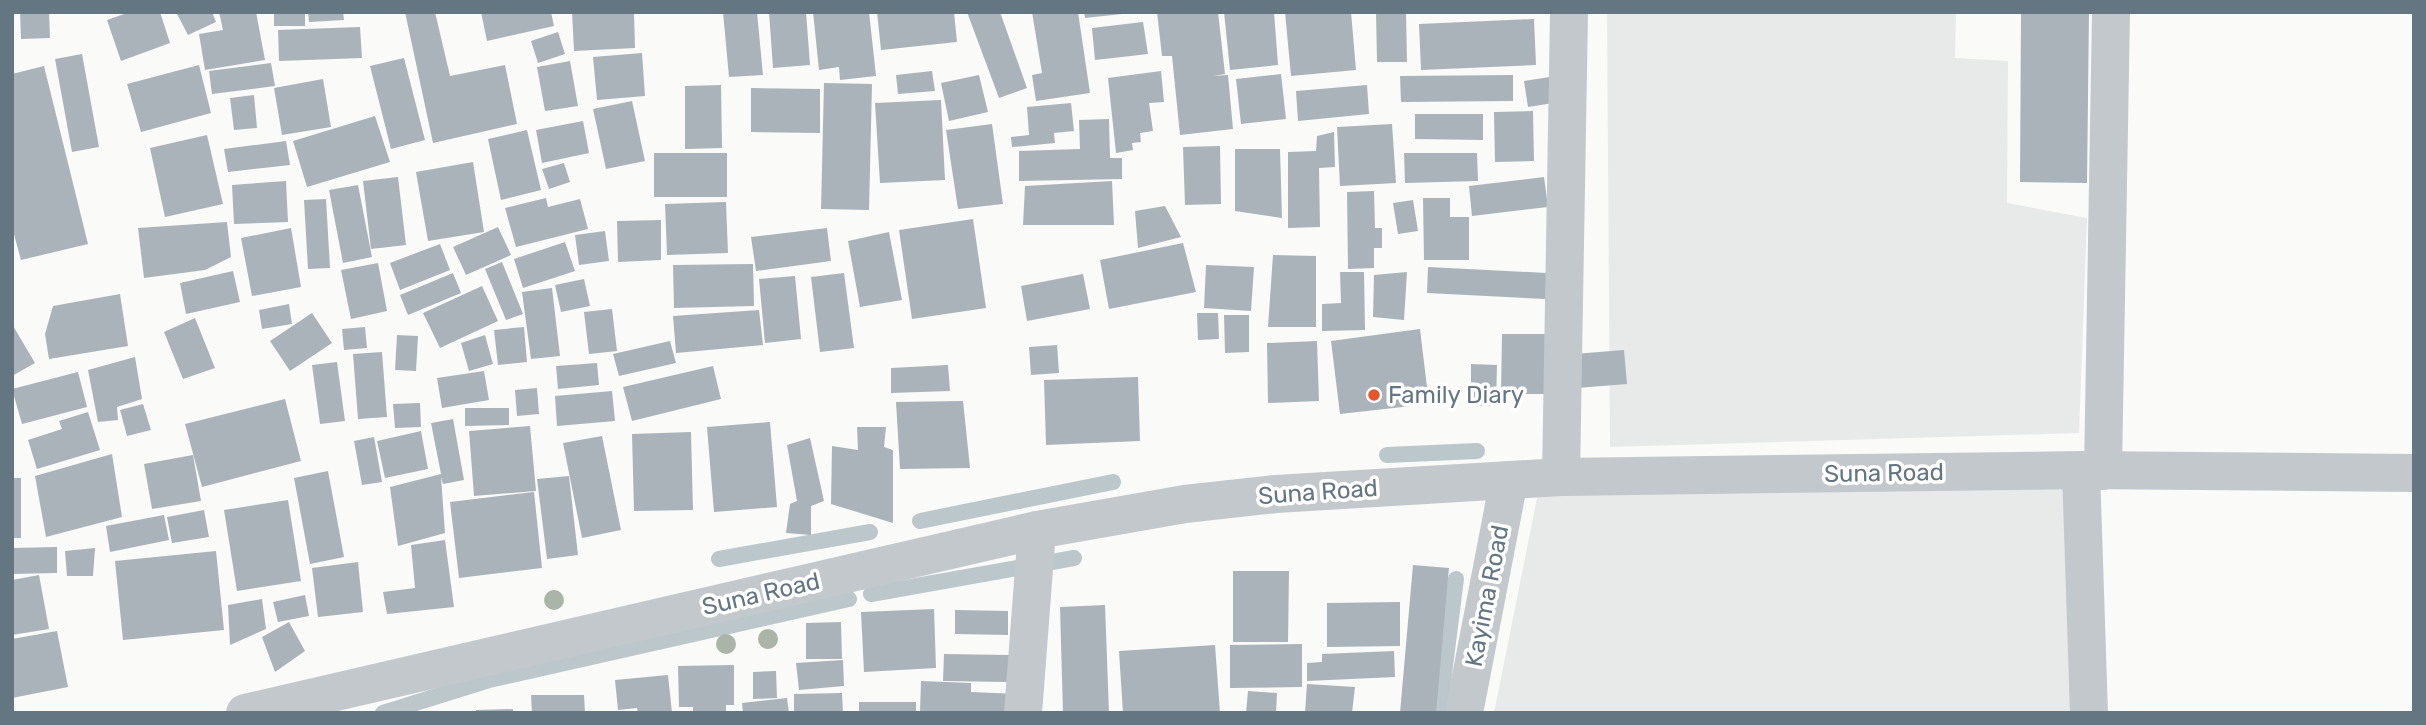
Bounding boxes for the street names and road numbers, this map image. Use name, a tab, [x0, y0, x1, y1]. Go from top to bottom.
street label: Suna Road	[1824, 458, 1944, 488]
street label: Suna Road	[1257, 474, 1379, 510]
street label: Kayima Road	[1460, 523, 1514, 669]
street label: Suna Road	[699, 567, 823, 621]

